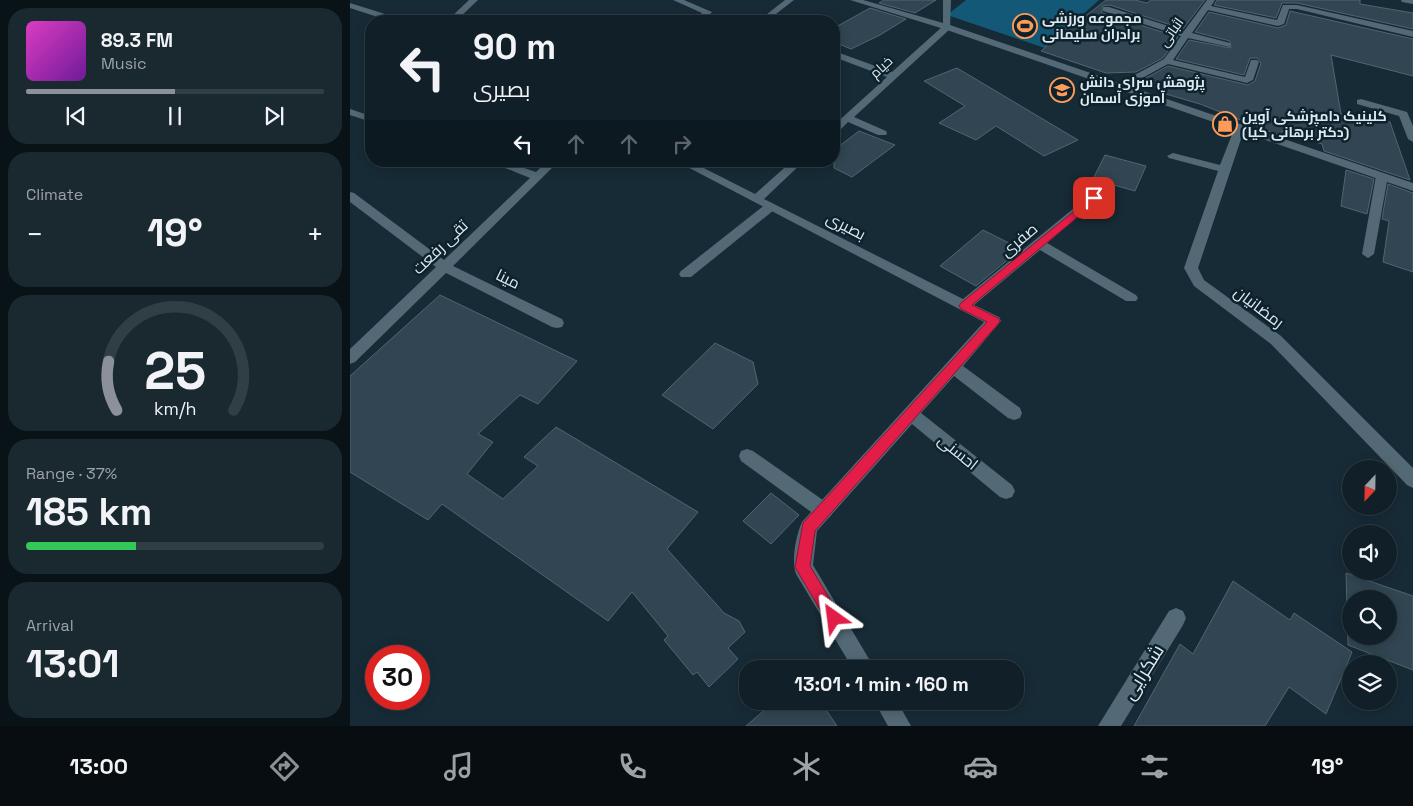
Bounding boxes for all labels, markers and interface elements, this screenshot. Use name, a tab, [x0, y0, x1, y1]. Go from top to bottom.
place label: مجموعه ورزشی برادران سلیمانی	[1042, 9, 1142, 43]
sports icon: مجموعه ورزشی برادران سلیمانی	[1012, 13, 1038, 39]
street label: اثباتی	[1154, 14, 1188, 50]
text: 90 m	[473, 25, 556, 69]
text: 89.3 FM	[101, 28, 173, 53]
icon: left	[390, 35, 455, 100]
street label: خیام	[866, 52, 897, 83]
text: Music	[101, 53, 147, 74]
place label: پژوهش سرای دانش آموزی آسمان	[1080, 73, 1205, 107]
text: بصیری	[473, 75, 530, 103]
school or university icon: پژوهش سرای دانش آموزی آسمان	[1049, 77, 1075, 103]
icon: previous	[62, 102, 90, 130]
icon: pause	[161, 102, 189, 130]
icon: next	[260, 102, 288, 130]
place label: کلینیک دامپزشکی آوین (دکتر برهانی کیا)	[1242, 107, 1387, 141]
shop icon: کلینیک دامپزشکی آوین (دکتر برهانی کیا)	[1212, 111, 1238, 137]
icon: left	[509, 130, 537, 158]
icon: ahead	[562, 130, 590, 158]
icon: ahead	[615, 130, 643, 158]
icon: right	[668, 130, 696, 158]
pin	[1073, 177, 1115, 219]
text: Climate	[26, 184, 83, 205]
icon: arrive	[1080, 184, 1108, 212]
street label: بصیری	[823, 207, 869, 245]
text: 19°	[147, 209, 203, 257]
street label: تقی رفعت	[408, 215, 473, 279]
text: −	[26, 216, 43, 252]
text: +	[307, 216, 324, 252]
street label: صفری	[996, 218, 1042, 262]
street label: مینا	[492, 264, 524, 294]
street label: رمضانیان	[1230, 281, 1288, 333]
text: 25	[144, 338, 206, 404]
text: km/h	[154, 397, 196, 420]
street label: احسنی	[934, 429, 982, 475]
north arrow	[1342, 460, 1398, 515]
map controls	[1342, 460, 1397, 710]
text: Range · 37%	[26, 463, 117, 484]
text: 185 km	[26, 488, 152, 536]
button: sound	[1342, 525, 1397, 580]
button: search	[1342, 590, 1397, 645]
position arrow	[807, 591, 859, 643]
text: Arrival	[26, 615, 74, 636]
text: 13:01	[26, 640, 119, 688]
street label: شکرایی	[1116, 640, 1170, 704]
speed limit sign: 30	[365, 645, 430, 710]
button: layers	[1342, 655, 1397, 710]
text: 13:01 · 1 min · 160 m	[794, 672, 969, 697]
icon: directions	[267, 749, 302, 784]
icon: music	[441, 749, 476, 784]
icon: phone	[615, 749, 650, 784]
icon: climate	[789, 749, 824, 784]
icon: car	[963, 749, 998, 784]
icon: filters	[1137, 749, 1172, 784]
text: 13:00	[70, 752, 128, 780]
text: 19°	[1311, 752, 1343, 780]

